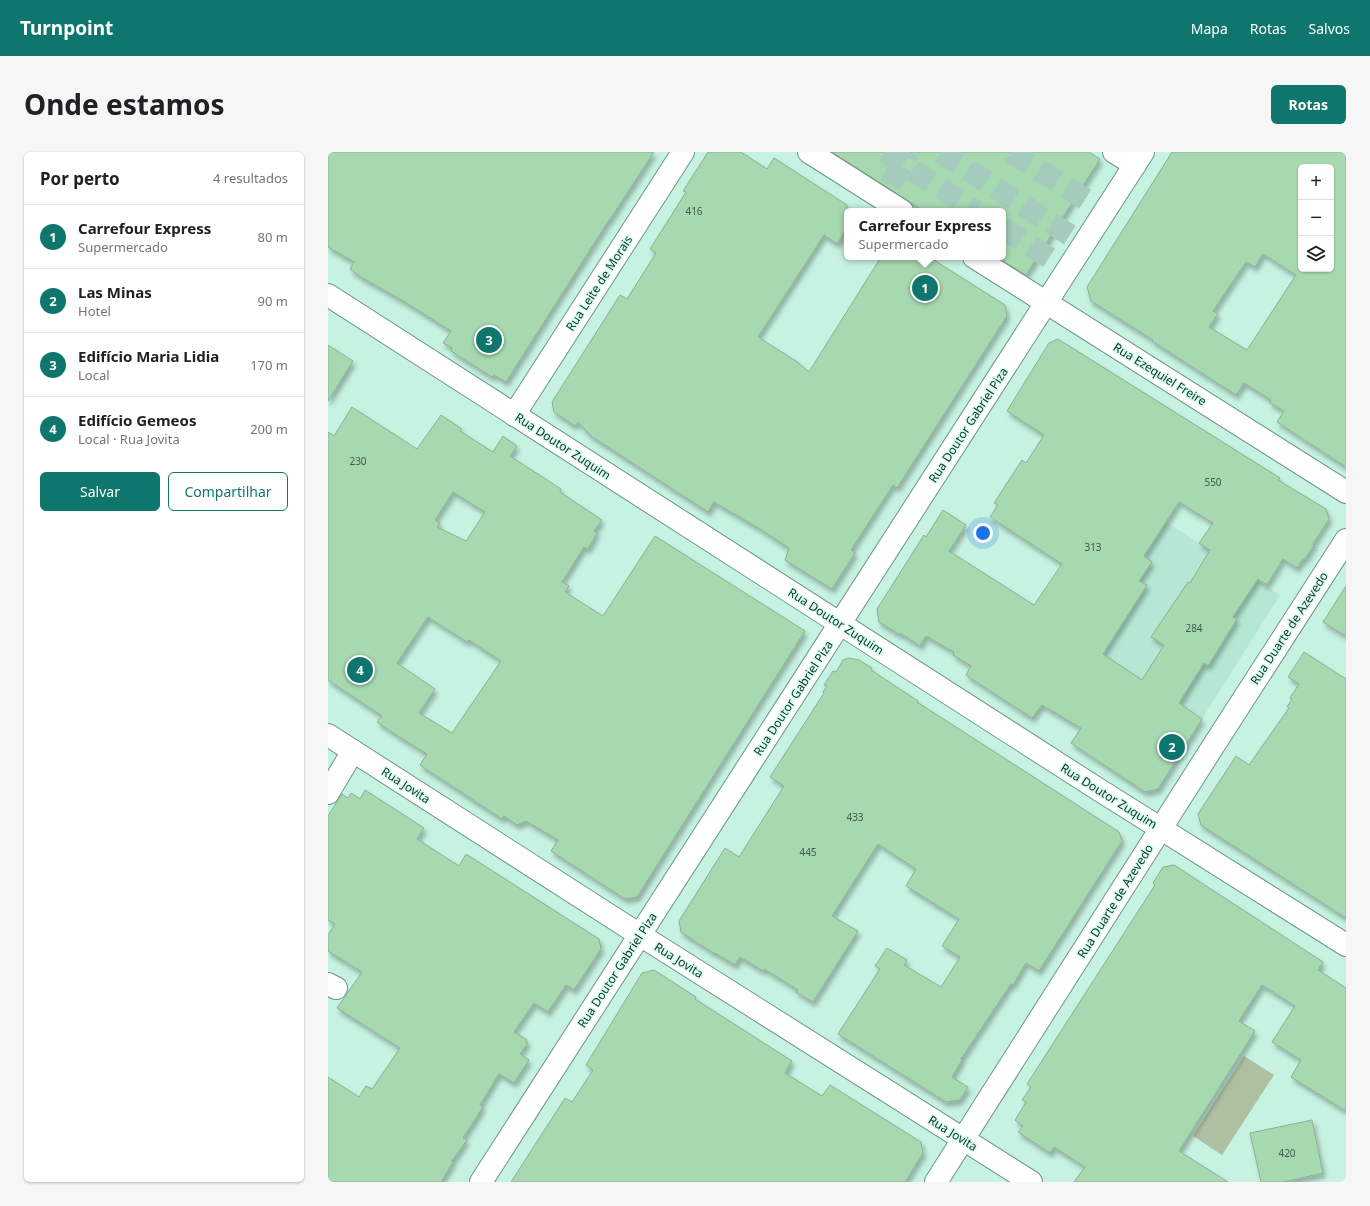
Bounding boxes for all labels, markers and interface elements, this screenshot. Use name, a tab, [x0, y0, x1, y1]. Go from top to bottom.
text: Turnpoint	[20, 15, 113, 41]
text: Mapa	[1191, 19, 1228, 38]
text: Rotas	[1250, 19, 1287, 38]
text: Salvos	[1309, 19, 1350, 38]
text: Onde estamos	[24, 85, 225, 123]
button: Rotas	[1271, 85, 1346, 124]
map controls	[1298, 164, 1334, 272]
button: +	[1298, 164, 1334, 200]
text: Por perto	[40, 167, 120, 190]
text: 4 resultados	[213, 169, 288, 187]
button: −	[1298, 200, 1334, 236]
house number: 416	[685, 204, 703, 218]
popup	[844, 208, 1006, 260]
text: Carrefour Express	[858, 215, 992, 235]
text: Carrefour Express	[78, 218, 211, 238]
text: 1	[49, 228, 57, 246]
text: 80 m	[258, 228, 288, 246]
street label: Rua Leite de Morais	[562, 232, 636, 334]
text: Supermercado	[858, 235, 948, 253]
button: layers	[1298, 236, 1334, 272]
text: Supermercado	[78, 238, 168, 256]
pin: 1	[912, 273, 938, 303]
text: Las Minas	[78, 282, 152, 302]
text: 2	[49, 292, 57, 310]
text: 90 m	[258, 292, 288, 310]
text: Hotel	[78, 302, 111, 320]
pin: 3	[476, 325, 502, 355]
street label: Rua Ezequiel Freire	[1110, 338, 1210, 410]
text: Edifício Maria Lidia	[78, 346, 219, 366]
text: 3	[49, 356, 57, 374]
text: 170 m	[250, 356, 288, 374]
street label: Rua Doutor Gabriel Piza	[924, 364, 1012, 486]
text: Local	[78, 366, 110, 384]
street label: Rua Doutor Zuquim	[512, 409, 614, 483]
text: Edifício Gemeos	[78, 410, 196, 430]
text: 4	[49, 420, 57, 438]
text: 200 m	[250, 420, 288, 438]
text: Local · Rua Jovita	[78, 430, 180, 448]
house number: 230	[349, 454, 367, 468]
button: Salvar	[40, 472, 160, 511]
button: Compartilhar	[168, 472, 288, 511]
house number: 550	[1204, 475, 1222, 489]
your location	[973, 523, 993, 543]
house number: 313	[1084, 540, 1102, 554]
street label: Rua Duarte de Azevedo	[1246, 568, 1332, 688]
street label: Rua Doutor Zuquim	[785, 584, 887, 658]
house number: 284	[1185, 621, 1203, 635]
street label: Rua Doutor Gabriel Piza	[749, 637, 837, 759]
pin: 4	[347, 655, 373, 685]
pin: 2	[1159, 732, 1185, 762]
street label: Rua Doutor Zuquim	[1057, 759, 1161, 833]
street label: Rua Jovita	[378, 763, 434, 807]
house number: 433	[846, 810, 864, 824]
street label: Rua Duarte de Azevedo	[1073, 841, 1157, 961]
house number: 445	[799, 845, 817, 859]
street label: Rua Doutor Gabriel Piza	[573, 909, 661, 1031]
street label: Rua Jovita	[651, 938, 707, 982]
street label: Rua Jovita	[925, 1111, 981, 1155]
house number: 420	[1278, 1146, 1296, 1160]

